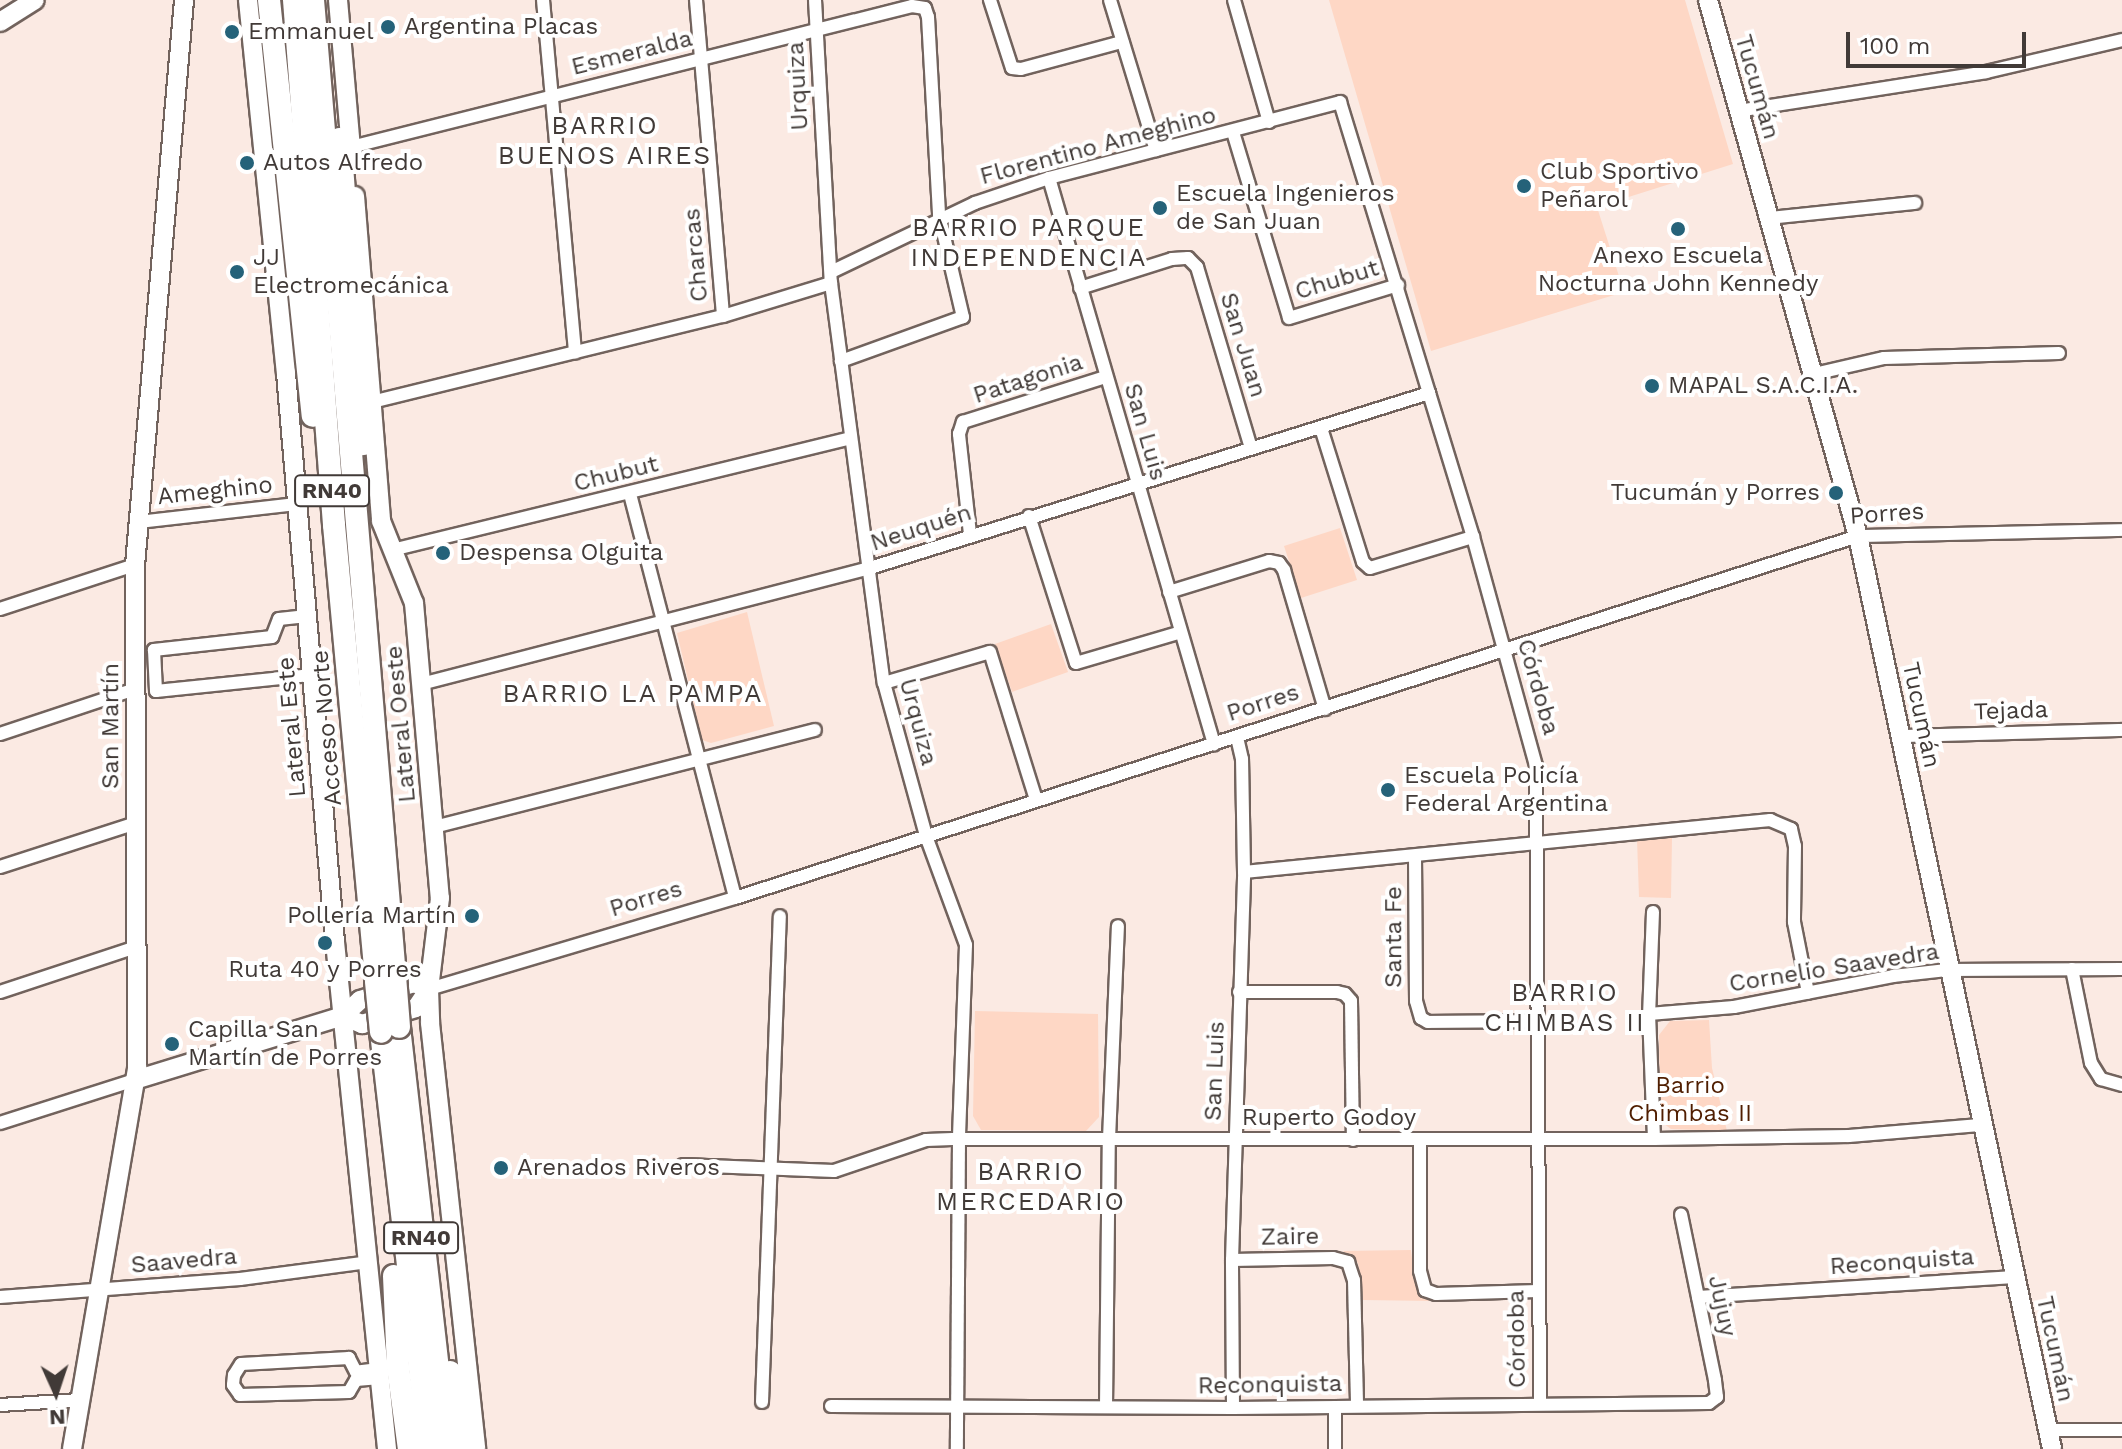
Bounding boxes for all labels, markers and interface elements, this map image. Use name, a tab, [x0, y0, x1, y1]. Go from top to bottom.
place label: Argentina Placas	[404, 13, 599, 41]
scale bar	[1850, 16, 2030, 66]
place label: Emmanuel	[248, 18, 373, 46]
marker: Argentina Placas	[379, 18, 397, 36]
marker: Emmanuel	[223, 23, 241, 41]
street label: Esmeralda	[569, 24, 695, 82]
street label: Tucumán	[1728, 31, 1786, 143]
text: 100 m	[1860, 32, 1930, 60]
street label: Urquiza	[781, 41, 815, 131]
street label: Florentino Ameghino	[976, 101, 1220, 191]
district label: BARRIO BUENOS AIRES	[497, 110, 713, 172]
place label: Autos Alfredo	[263, 149, 424, 177]
marker: Autos Alfredo	[238, 154, 256, 172]
place label: Club Sportivo Peñarol	[1540, 158, 1699, 214]
marker: Club Sportivo Peñarol	[1515, 177, 1533, 195]
place label: Escuela Ingenieros de San Juan	[1176, 180, 1395, 236]
marker: Escuela Ingenieros de San Juan	[1151, 199, 1169, 217]
street label: Charcas	[678, 207, 714, 303]
district label: BARRIO PARQUE INDEPENDENCIA	[911, 212, 1147, 274]
marker: Anexo Escuela Nocturna John Kennedy	[1669, 220, 1687, 238]
place label: Anexo Escuela Nocturna John Kennedy	[1537, 242, 1819, 298]
place label: JJ Electromecánica	[253, 244, 449, 300]
street label: Chubut	[1292, 254, 1382, 306]
marker: JJ Electromecánica	[228, 263, 246, 281]
street label: San Juan	[1213, 289, 1273, 401]
street label: Patagonia	[970, 348, 1086, 410]
place label: MAPAL S.A.C.I.A.	[1668, 372, 1859, 400]
marker: MAPAL S.A.C.I.A.	[1643, 377, 1661, 395]
street label: San Luis	[1117, 380, 1173, 484]
street label: Chubut	[571, 450, 661, 498]
street label: Ameghino	[156, 471, 274, 511]
road number: RN40	[294, 473, 370, 509]
place label: Tucumán y Porres	[1609, 479, 1820, 507]
marker: Tucumán y Porres	[1827, 484, 1845, 502]
street label: Porres	[1849, 497, 1925, 531]
street label: Neuquén	[867, 498, 975, 558]
place label: Despensa Olguita	[459, 539, 664, 567]
marker: Despensa Olguita	[434, 544, 452, 562]
street label: Córdoba	[1511, 636, 1565, 738]
street label: Lateral Oeste	[380, 644, 422, 804]
street label: Acceso Norte	[306, 649, 348, 807]
street label: Lateral Este	[271, 655, 313, 799]
street label: Tucumán	[1896, 660, 1946, 770]
street label: San Martín	[97, 663, 125, 789]
street label: Urquiza	[893, 675, 943, 769]
district label: BARRIO LA PAMPA	[502, 678, 764, 710]
street label: Porres	[1223, 678, 1303, 728]
street label: Tejada	[1973, 695, 2049, 727]
place label: Escuela Policía Federal Argentina	[1404, 762, 1610, 818]
marker: Escuela Policía Federal Argentina	[1379, 781, 1397, 799]
street label: Porres	[606, 874, 686, 924]
street label: Santa Fe	[1380, 886, 1408, 988]
place label: Pollería Martín	[286, 902, 456, 930]
marker: Pollería Martín	[463, 907, 481, 925]
marker: Ruta 40 y Porres	[316, 934, 334, 952]
street label: Cornelio Saavedra	[1727, 937, 1941, 999]
place label: Ruta 40 y Porres	[227, 956, 423, 984]
district label: BARRIO CHIMBAS II	[1484, 977, 1646, 1038]
place label: Capilla San Martín de Porres	[188, 1016, 382, 1072]
street label: San Luis	[1199, 1021, 1231, 1121]
marker: Capilla San Martín de Porres	[163, 1035, 181, 1053]
park label: Barrio Chimbas II	[1628, 1072, 1752, 1128]
street label: Ruperto Godoy	[1242, 1104, 1416, 1132]
place label: Arenados Riveros	[517, 1154, 720, 1182]
district label: BARRIO MERCEDARIO	[936, 1156, 1126, 1218]
marker: Arenados Riveros	[492, 1159, 510, 1177]
road number: RN40	[383, 1220, 459, 1256]
street label: Zaire	[1261, 1222, 1319, 1252]
street label: Saavedra	[130, 1242, 238, 1280]
street label: Reconquista	[1829, 1243, 1975, 1281]
street label: Jujuy	[1701, 1273, 1743, 1339]
street label: Córdoba	[1502, 1290, 1532, 1388]
street label: Tucumán	[2030, 1294, 2080, 1404]
north arrow	[16, 1353, 96, 1433]
street label: Reconquista	[1197, 1369, 1343, 1401]
text: N	[48, 1405, 66, 1430]

